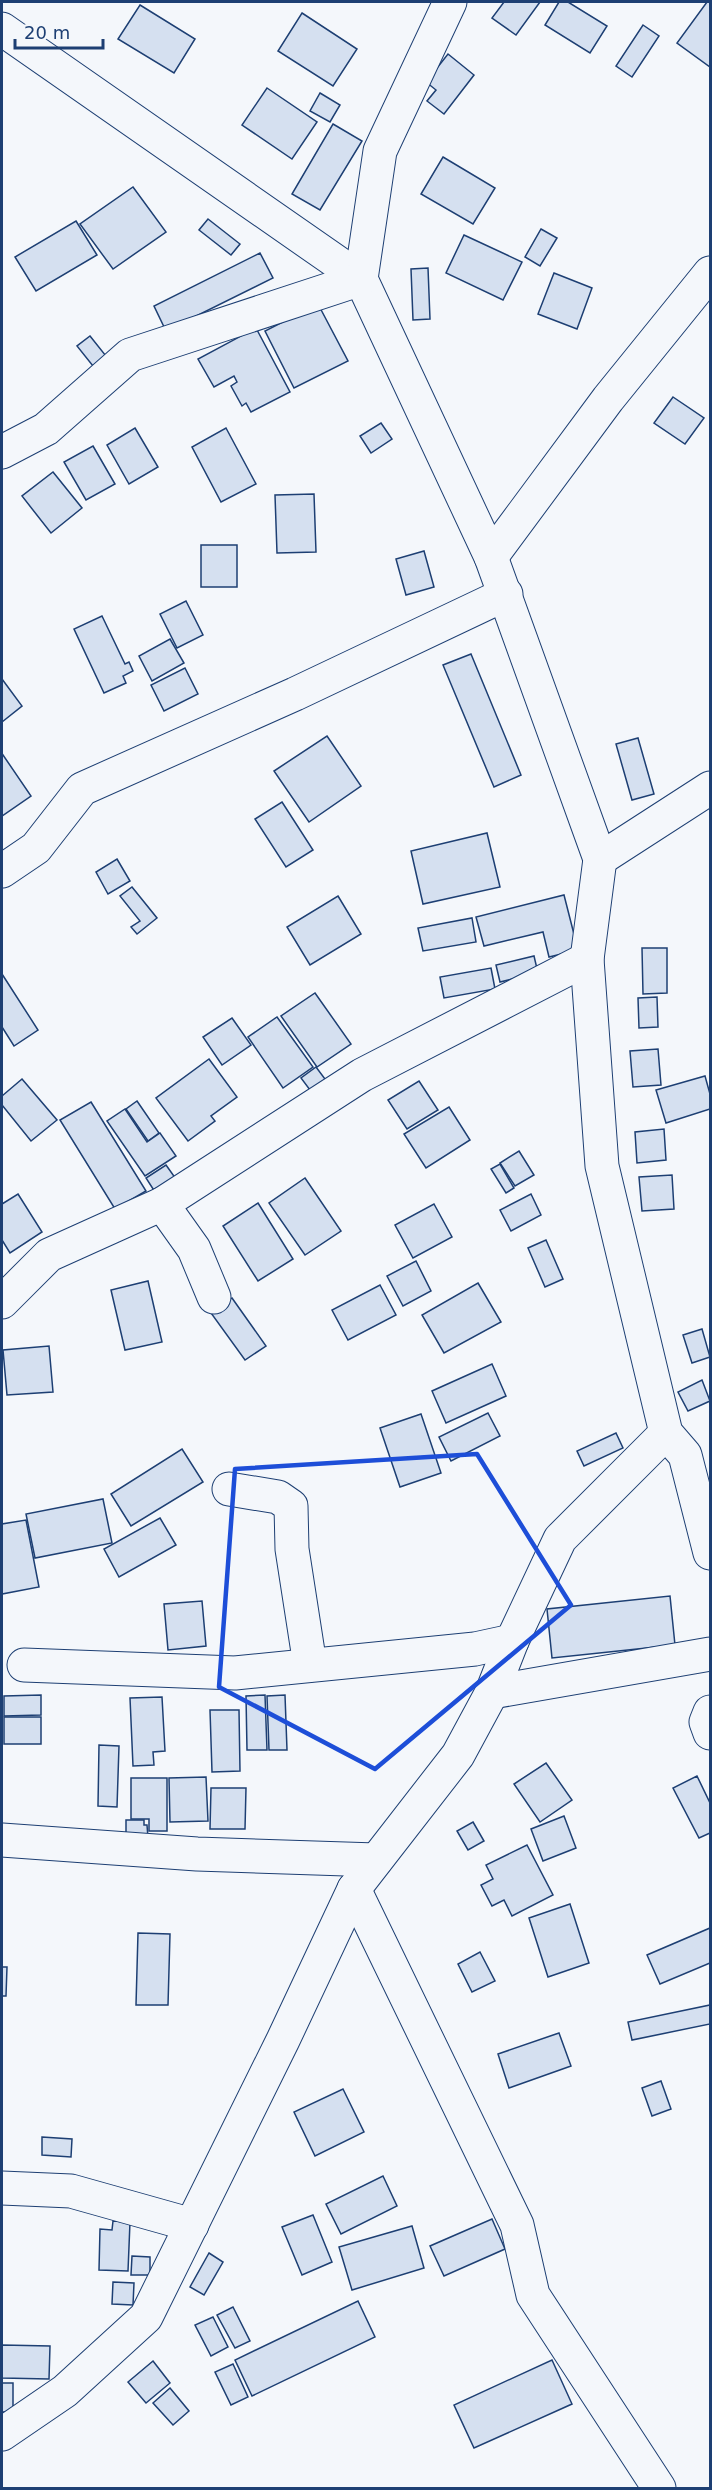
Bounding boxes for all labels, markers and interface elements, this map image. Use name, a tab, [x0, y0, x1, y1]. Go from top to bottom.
scale bar	[15, 12, 104, 50]
text: 20 m	[24, 22, 70, 43]

